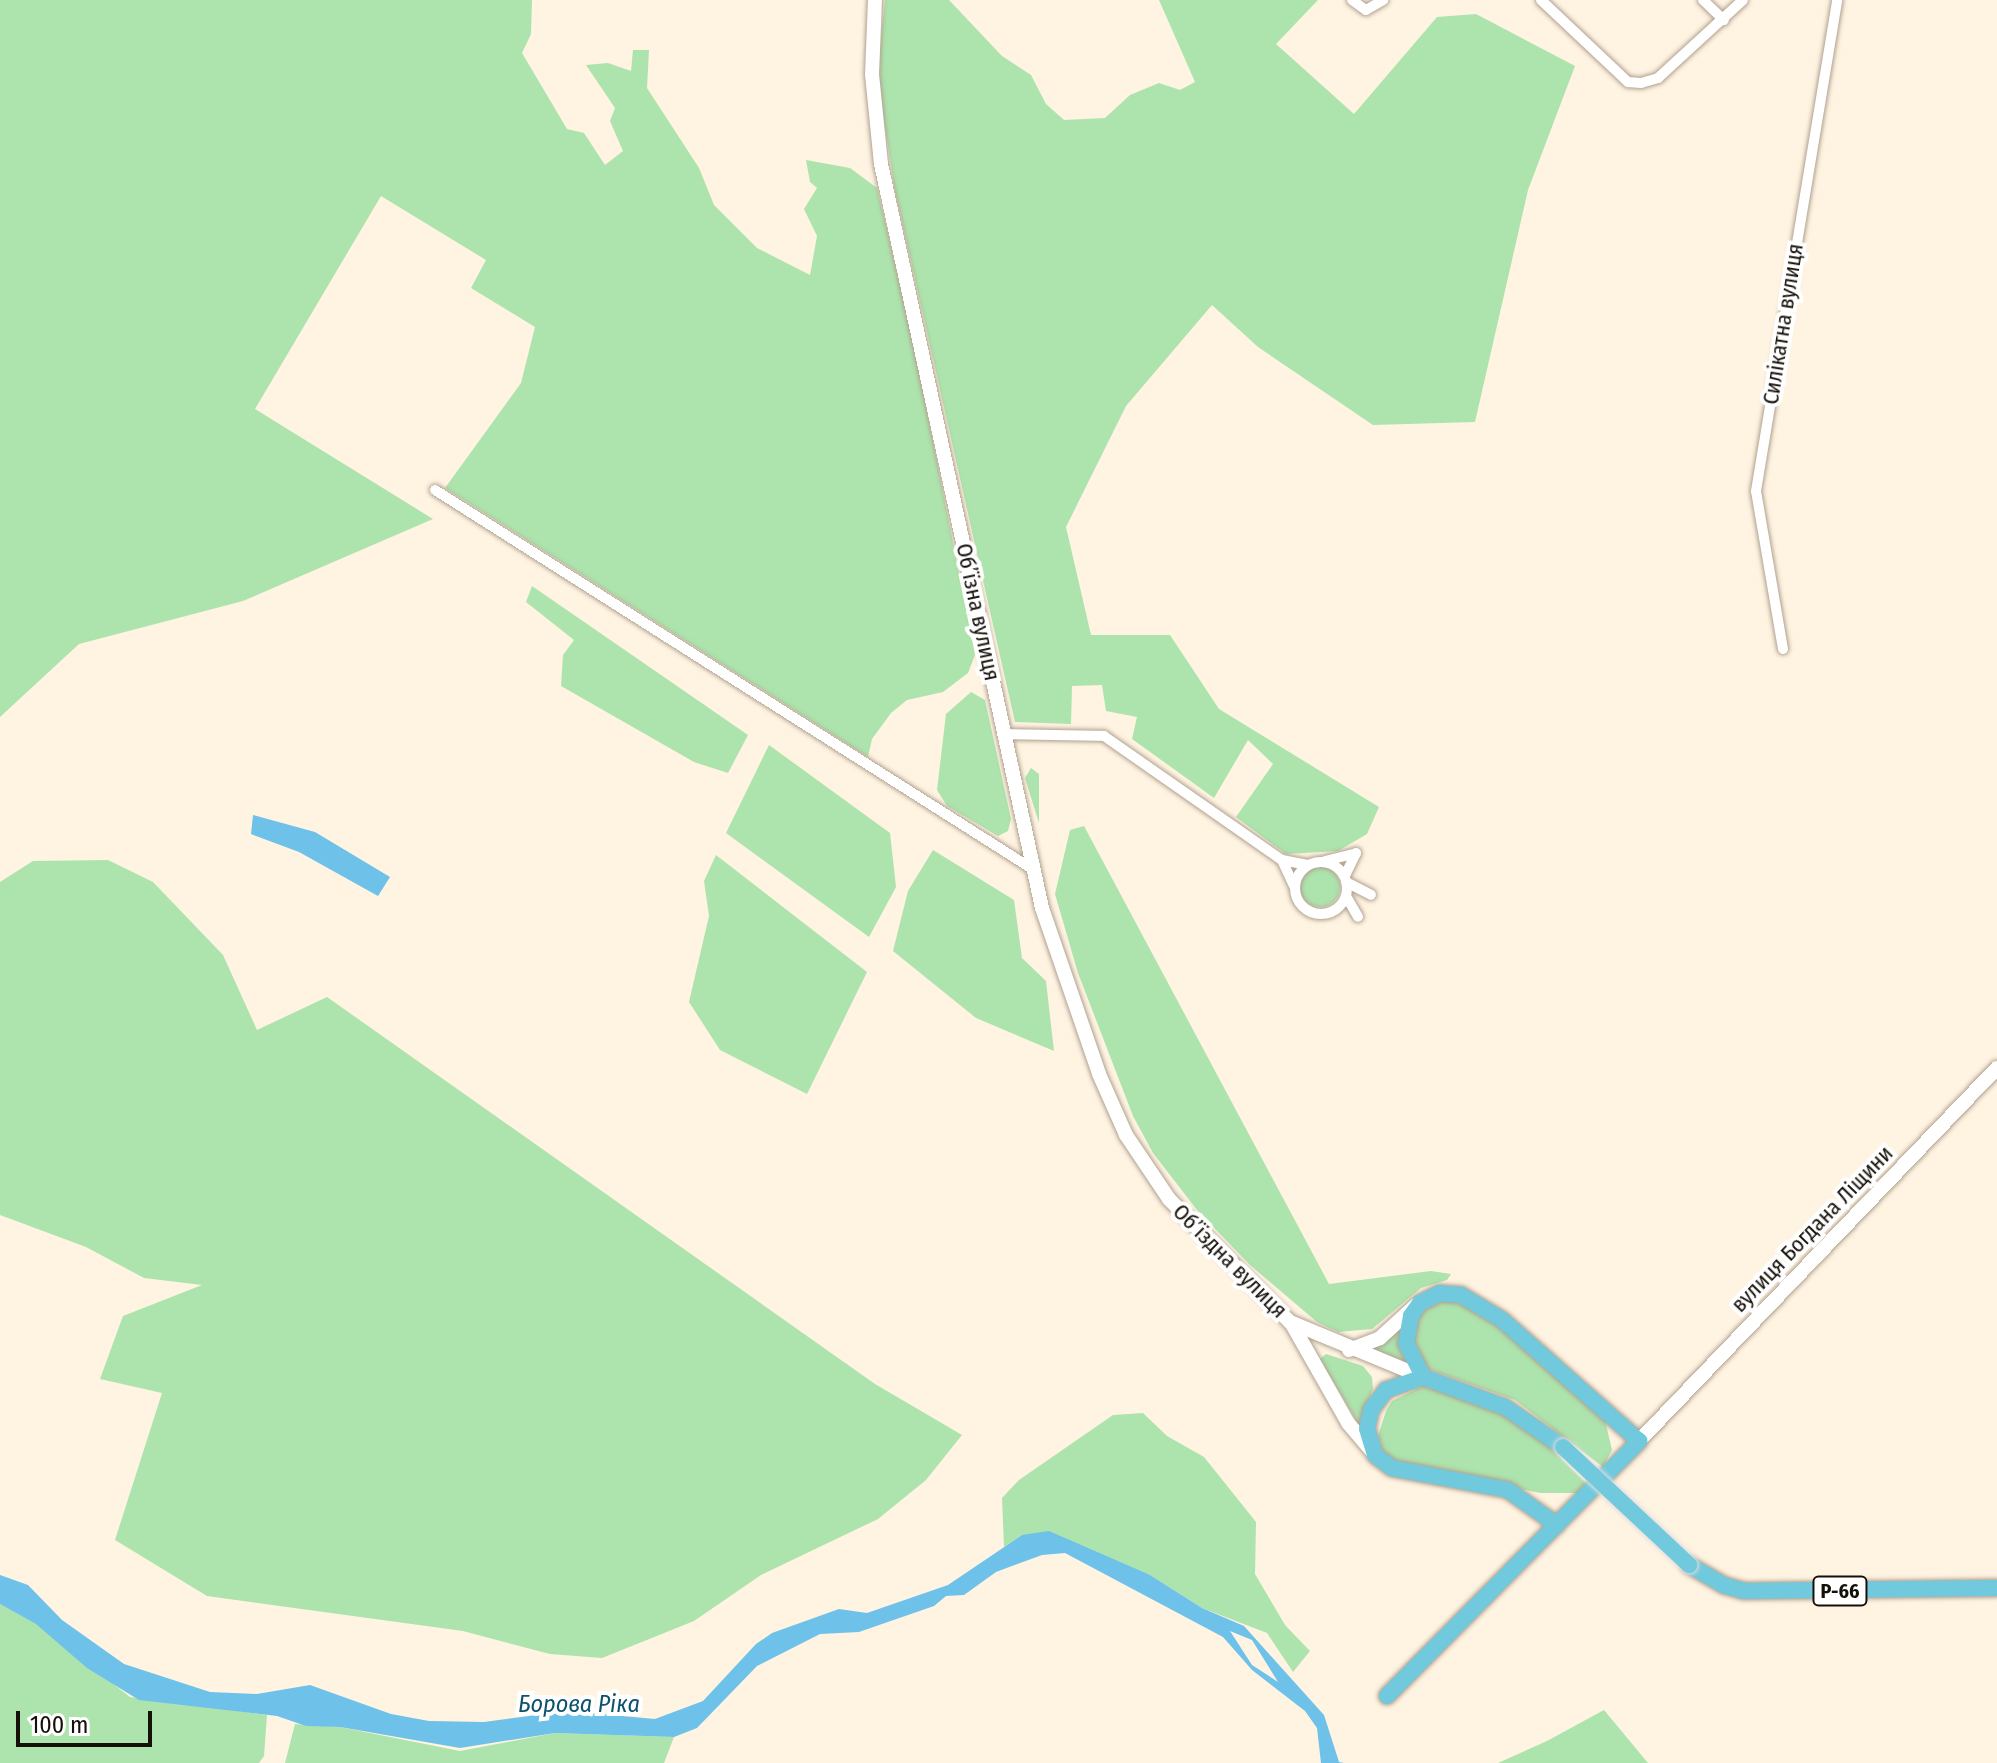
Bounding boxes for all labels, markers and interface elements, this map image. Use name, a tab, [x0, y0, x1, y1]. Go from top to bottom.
street label: Силікатна вулиця	[1757, 242, 1809, 406]
street label: Об’їзна вулиця	[951, 541, 1005, 683]
street label: вулиця Богдана Ліщини	[1726, 1140, 1898, 1318]
street label: Об’їздна вулиця	[1167, 1198, 1293, 1324]
road number: Р-66	[1812, 1575, 1868, 1607]
water label: Борова Ріка	[518, 1691, 640, 1719]
scale bar	[20, 1695, 156, 1745]
text: 100 m	[30, 1711, 88, 1739]

